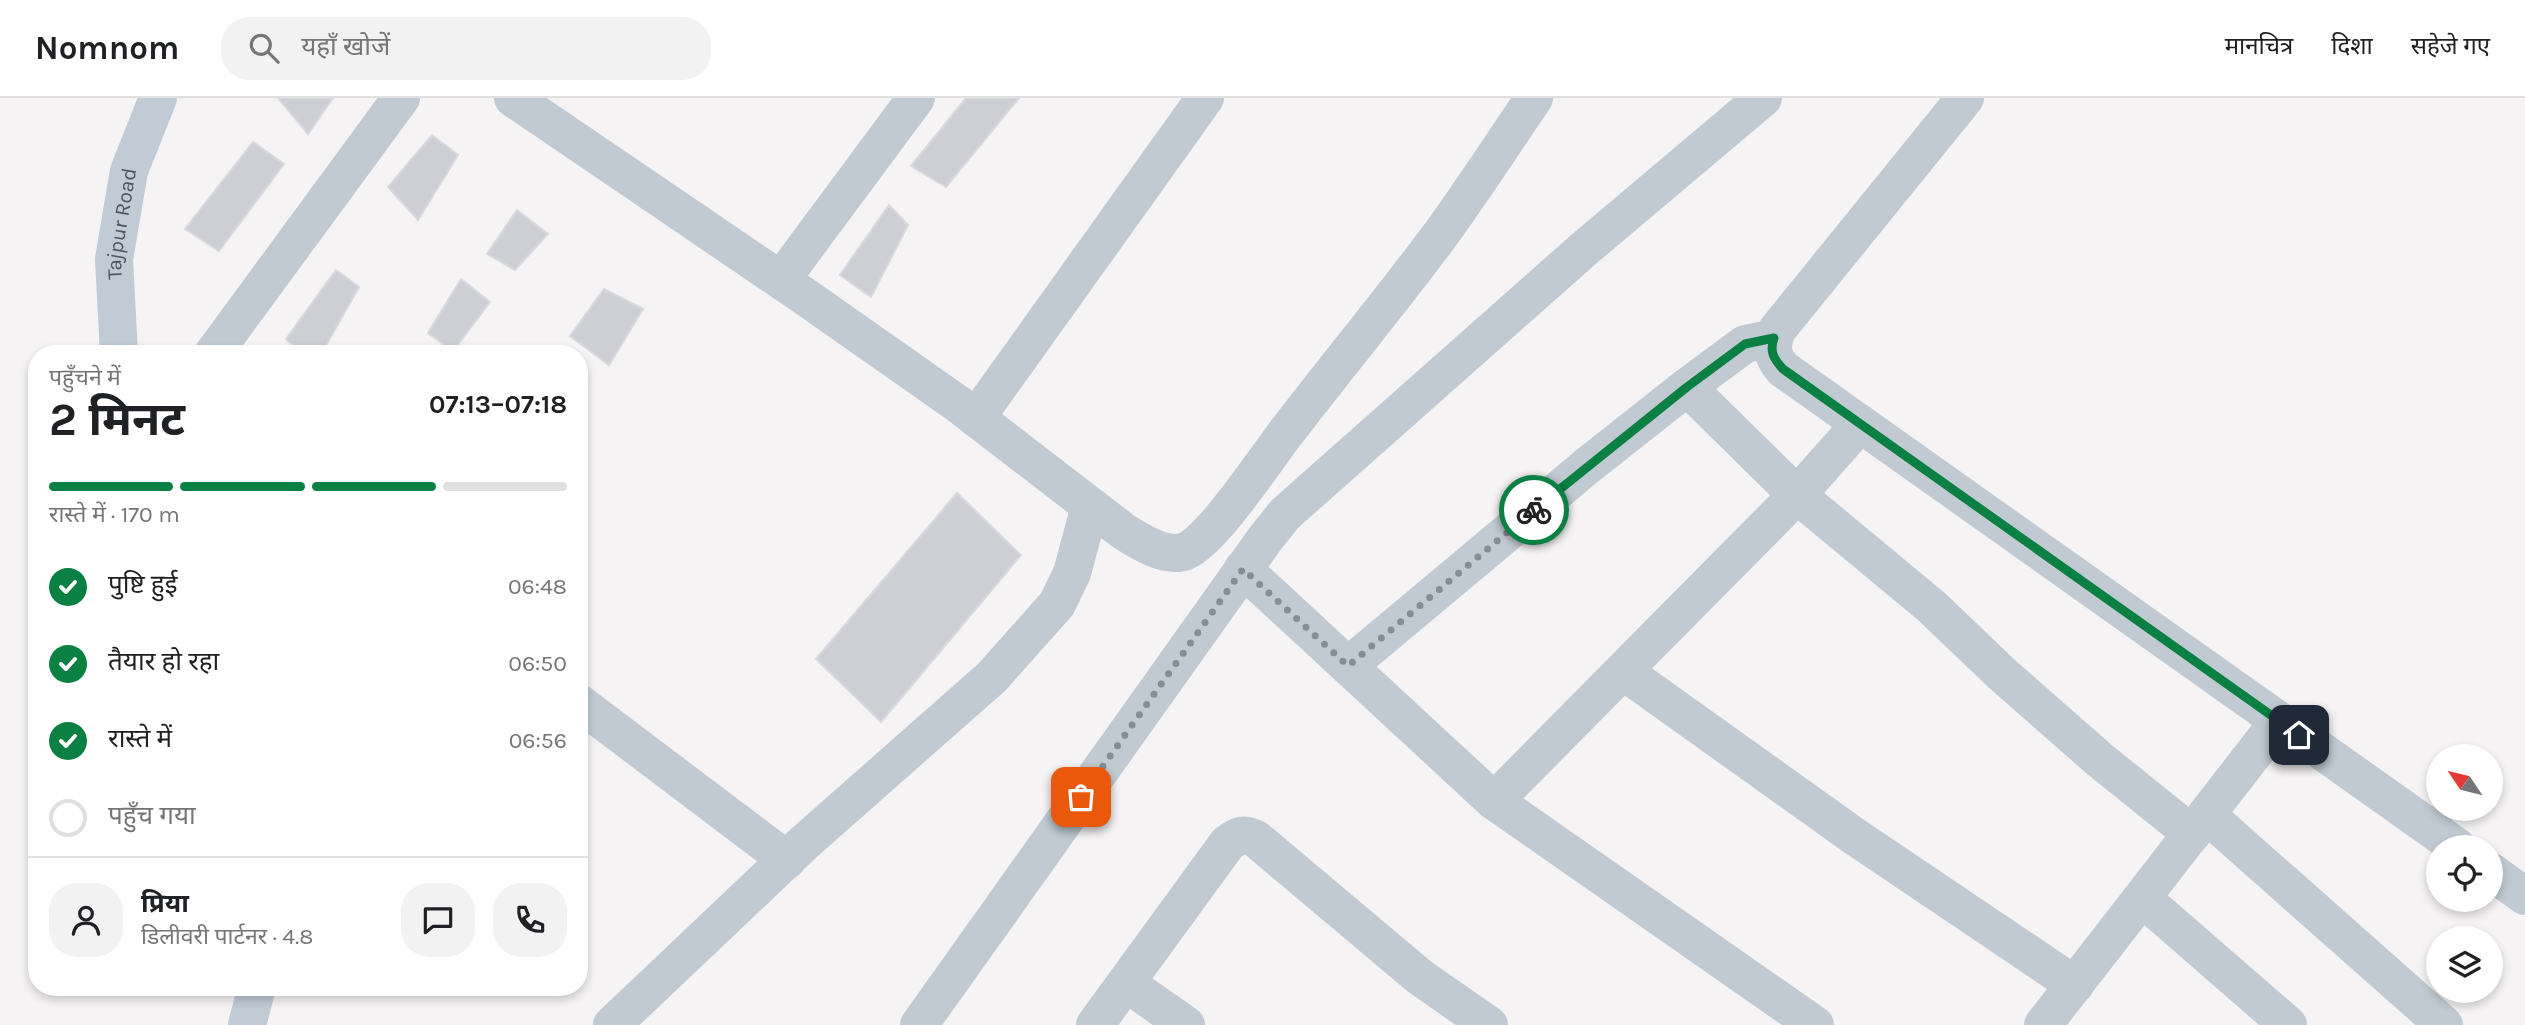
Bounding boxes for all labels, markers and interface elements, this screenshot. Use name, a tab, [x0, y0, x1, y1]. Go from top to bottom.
search box	[221, 17, 711, 80]
text: Nomnom	[35, 29, 179, 67]
icon: search	[245, 29, 283, 67]
text: यहाँ खोजें	[301, 31, 390, 62]
text: मानचित्र	[2225, 32, 2293, 60]
text: दिशा	[2331, 32, 2373, 60]
text: सहेजे गए	[2411, 32, 2490, 60]
street label: Tajpur Road	[102, 166, 141, 280]
text: पहुँचने में	[49, 364, 121, 391]
text: 07:13–07:18	[429, 389, 567, 420]
text: 2 मिनट	[49, 393, 185, 447]
courier	[1499, 475, 1569, 545]
icon: bike	[1515, 491, 1553, 529]
text: रास्ते में · 170 m	[49, 501, 180, 528]
icon: check	[49, 568, 87, 606]
text: पुष्टि हुई	[108, 569, 177, 600]
text: 06:48	[508, 573, 567, 600]
icon: check	[49, 645, 87, 683]
text: तैयार हो रहा	[108, 646, 219, 677]
text: 06:50	[508, 650, 567, 677]
pin	[2269, 705, 2329, 765]
icon: home	[2280, 716, 2318, 754]
icon: check	[49, 722, 87, 760]
text: रास्ते में	[108, 723, 172, 754]
text: 06:56	[509, 727, 567, 754]
north arrow	[2426, 744, 2502, 821]
map controls	[2426, 744, 2503, 1003]
pin	[1051, 767, 1111, 827]
icon: bag	[1062, 778, 1100, 816]
text: पहुँच गया	[108, 800, 196, 831]
button: locate	[2426, 835, 2503, 912]
button: person	[49, 883, 123, 957]
button: chat	[401, 883, 475, 957]
button: phone	[493, 883, 567, 957]
text: प्रिया	[141, 888, 189, 919]
text: डिलीवरी पार्टनर · 4.8	[141, 923, 313, 950]
button: layers	[2426, 926, 2503, 1003]

